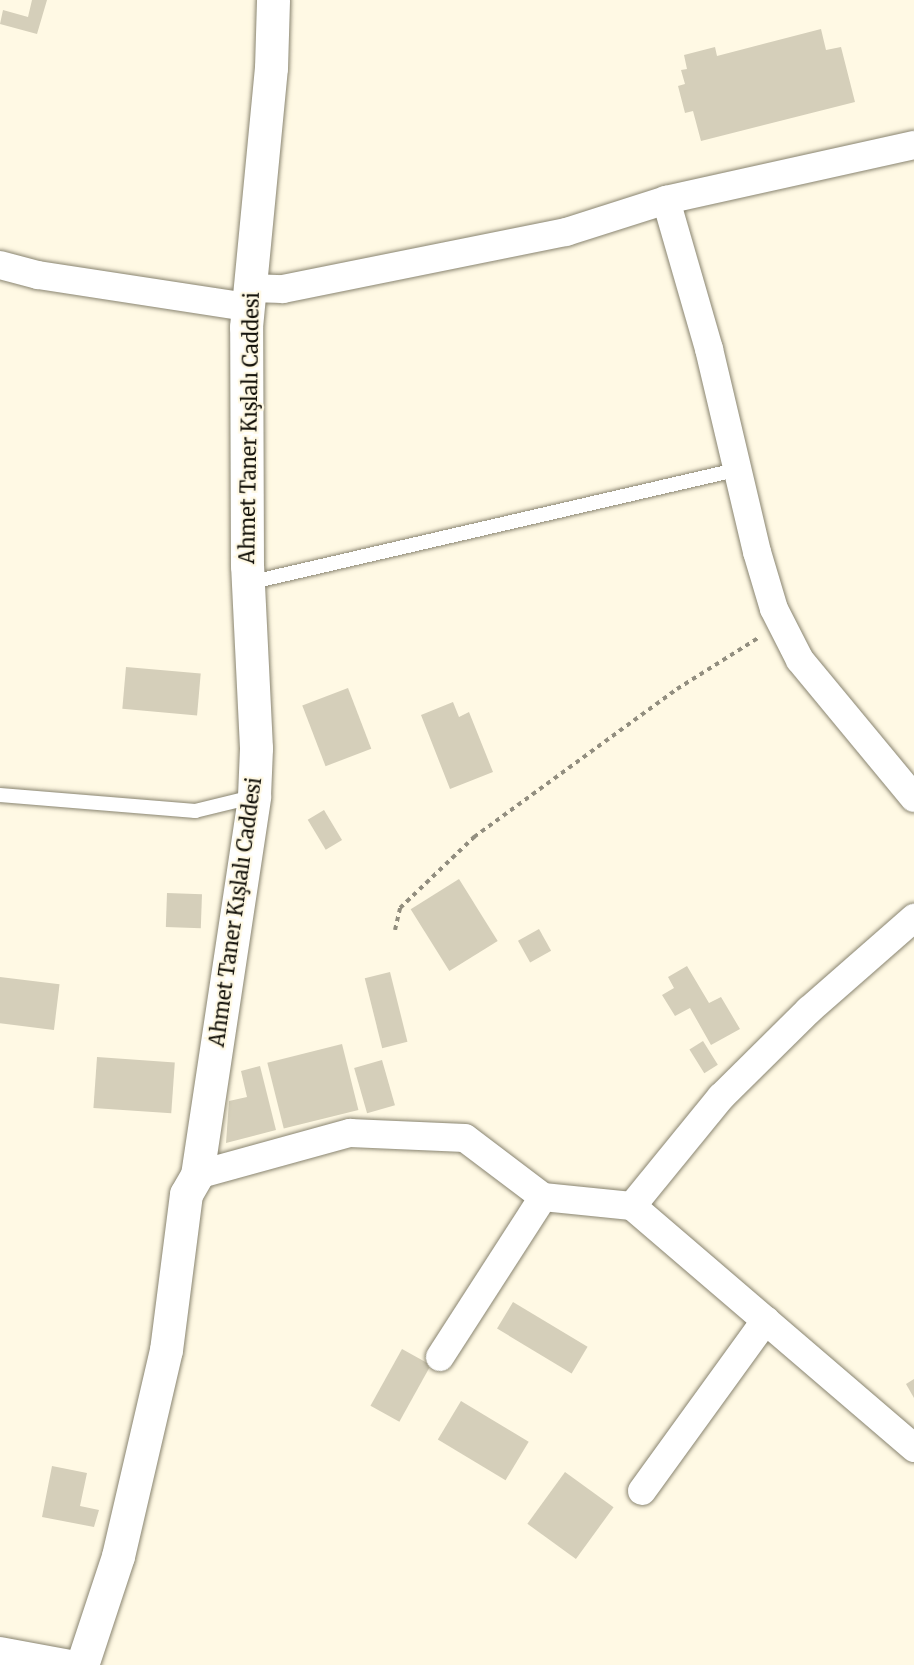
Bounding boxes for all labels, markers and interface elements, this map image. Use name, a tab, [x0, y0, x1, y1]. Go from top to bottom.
street label: Ahmet Taner Kışlalı Caddesi	[235, 292, 263, 564]
street label: Ahmet Taner Kışlalı Caddesi	[204, 776, 266, 1048]

